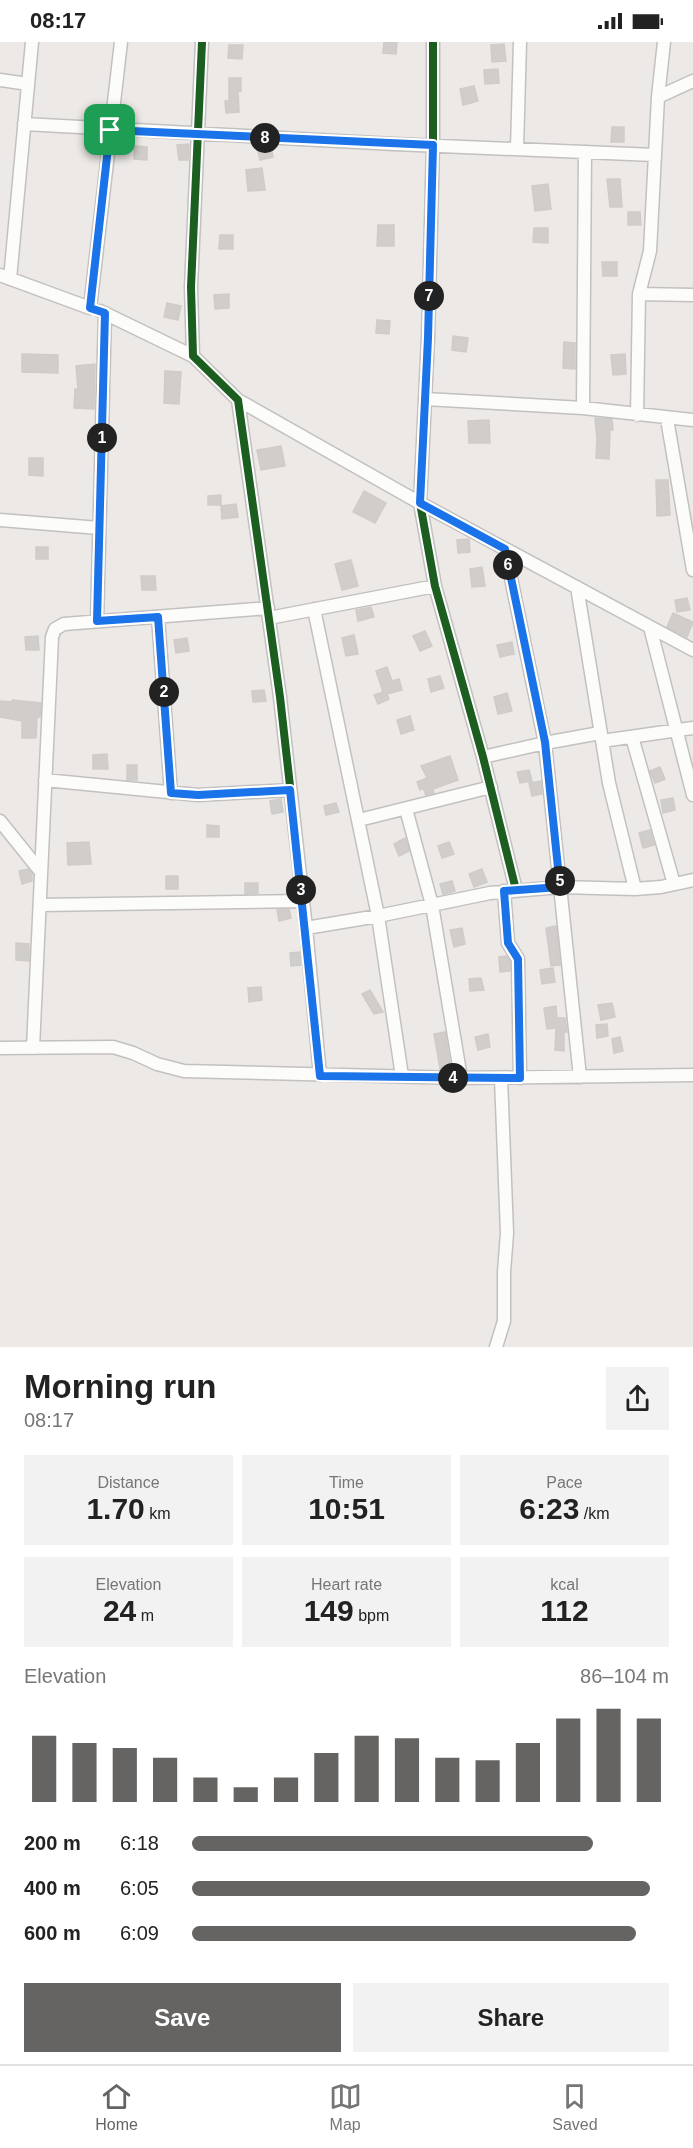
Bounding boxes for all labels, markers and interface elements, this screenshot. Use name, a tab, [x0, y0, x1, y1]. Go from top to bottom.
text: 08:17	[30, 8, 86, 33]
pin	[84, 104, 135, 155]
icon: arrive	[93, 113, 126, 146]
pin: 8	[250, 123, 280, 153]
text: 8	[261, 129, 269, 146]
pin: 7	[414, 281, 444, 311]
text: 7	[425, 287, 433, 304]
pin: 1	[87, 423, 117, 453]
text: 1	[98, 429, 106, 446]
pin: 6	[493, 550, 523, 580]
text: 6	[504, 556, 512, 573]
pin: 2	[149, 677, 179, 707]
text: 2	[160, 683, 168, 700]
pin: 5	[545, 866, 575, 896]
text: 5	[556, 872, 564, 889]
pin: 3	[286, 875, 316, 905]
text: 3	[297, 881, 305, 898]
pin: 4	[438, 1063, 468, 1093]
text: 4	[449, 1069, 457, 1086]
button: share	[606, 1367, 669, 1430]
text: Morning run	[24, 1368, 216, 1405]
text: 08:17	[24, 1409, 74, 1431]
text: Distance	[97, 1474, 160, 1491]
text: Time	[329, 1474, 364, 1491]
text: Pace	[546, 1474, 583, 1491]
text: 1.70	[86, 1492, 145, 1525]
text: 10:51	[308, 1492, 385, 1525]
text: 6:23	[519, 1492, 579, 1525]
text: km	[145, 1505, 171, 1522]
text: /km	[579, 1505, 610, 1522]
text: Elevation	[96, 1576, 161, 1593]
text: Heart rate	[311, 1576, 382, 1593]
text: kcal	[550, 1576, 579, 1593]
text: 24	[103, 1594, 136, 1627]
text: 149	[304, 1594, 354, 1627]
text: 112	[540, 1594, 589, 1627]
text: m	[136, 1607, 154, 1624]
text: bpm	[354, 1607, 389, 1624]
text: Elevation	[24, 1665, 106, 1687]
text: 86–104 m	[580, 1665, 669, 1687]
text: 200 m	[24, 1832, 81, 1854]
text: 6:18	[120, 1832, 159, 1854]
text: 400 m	[24, 1877, 81, 1899]
text: 6:05	[120, 1877, 159, 1899]
text: 600 m	[24, 1922, 81, 1944]
text: 6:09	[120, 1922, 159, 1944]
button: Save	[24, 1983, 341, 2052]
button: Share	[353, 1983, 669, 2052]
tab: Home	[95, 2080, 138, 2134]
tab: Map	[329, 2080, 362, 2134]
tab: Saved	[552, 2080, 598, 2134]

